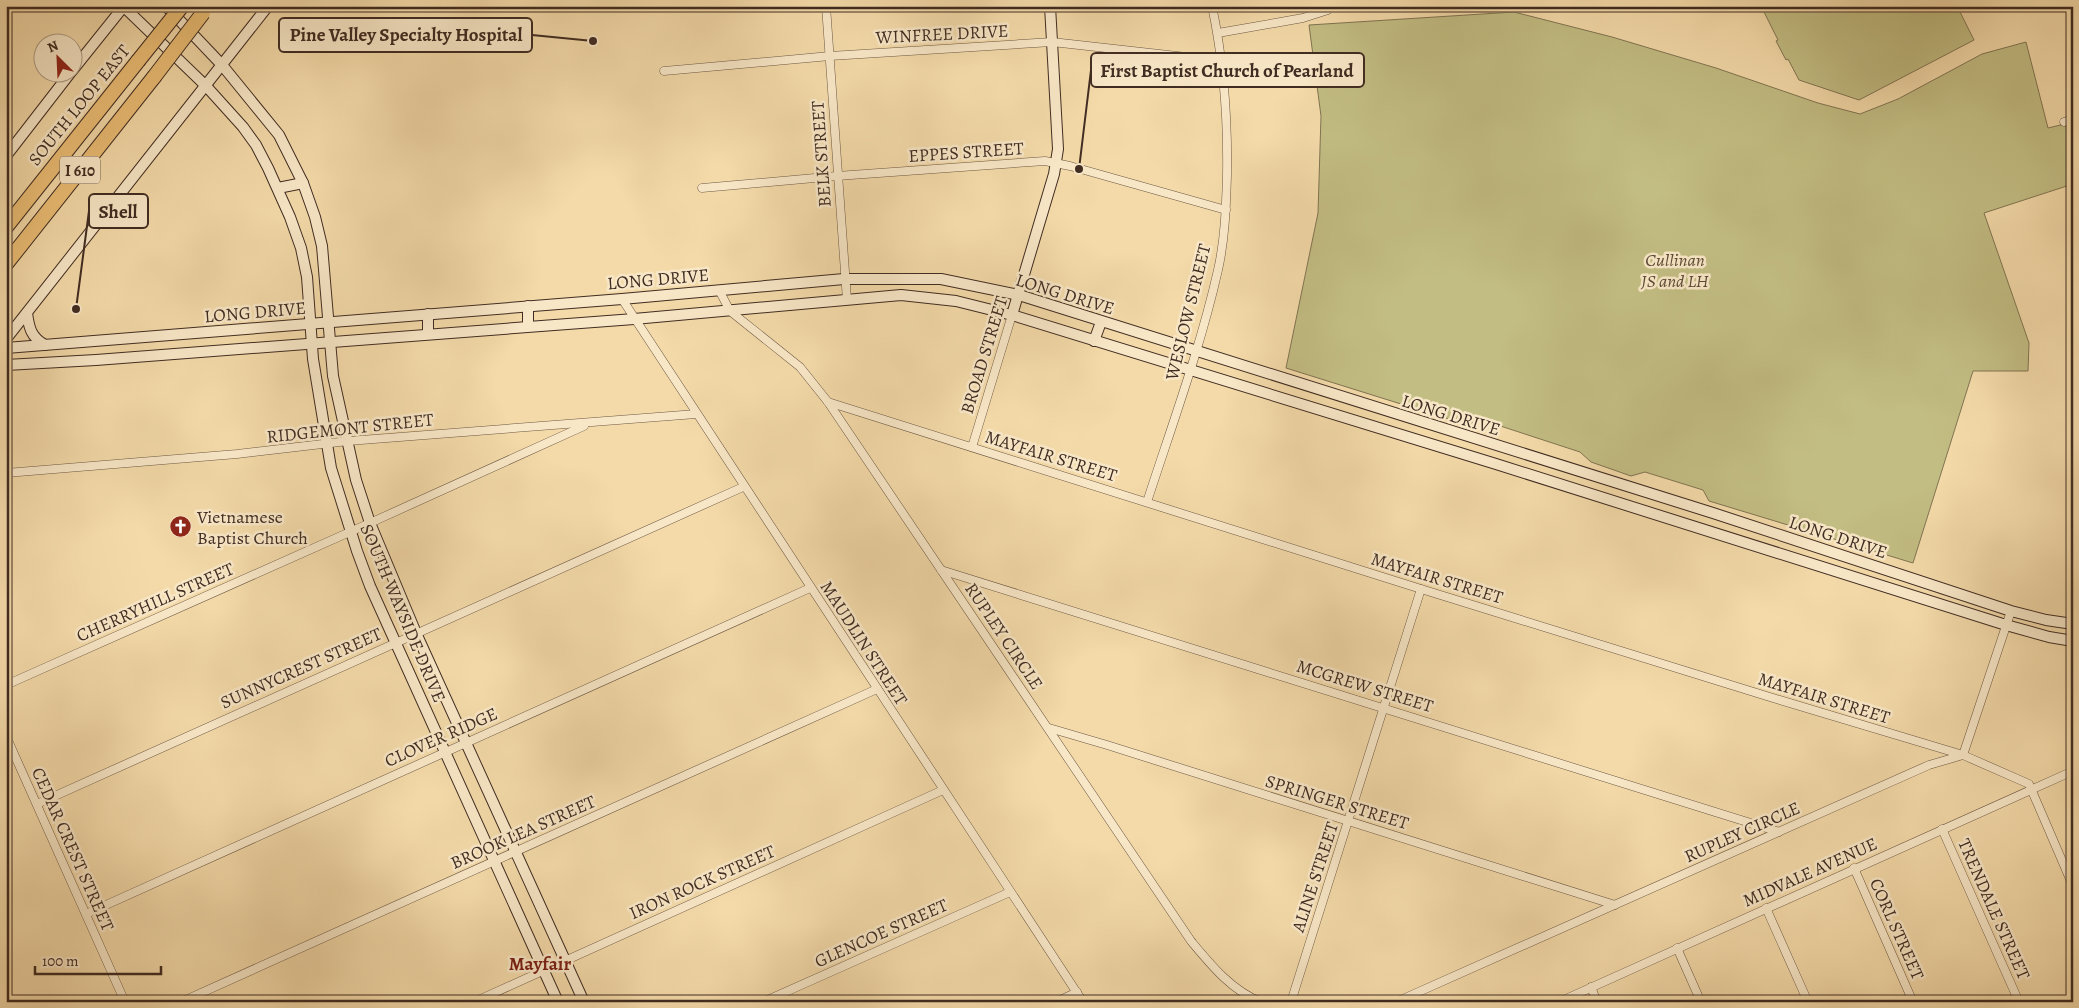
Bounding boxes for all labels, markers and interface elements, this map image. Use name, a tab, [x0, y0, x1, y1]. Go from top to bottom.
callout: Pine Valley Specialty Hospital	[279, 18, 532, 52]
street label: WINFREE DRIVE	[874, 19, 1009, 50]
text: Pine Valley Specialty Hospital	[290, 22, 522, 48]
north arrow	[32, 32, 82, 82]
text: N	[44, 36, 61, 57]
street label: SOUTH LOOP EAST	[23, 39, 135, 171]
callout: First Baptist Church of Pearland	[1091, 53, 1364, 87]
text: First Baptist Church of Pearland	[1100, 58, 1354, 84]
street label: BELK STREET	[805, 100, 837, 208]
street label: EPPES STREET	[907, 136, 1025, 168]
road number: I 610	[60, 156, 100, 184]
callout: Shell	[89, 194, 148, 228]
text: Shell	[98, 199, 138, 225]
street label: WESLOW STREET	[1159, 241, 1217, 384]
park label: Cullinan JS and LH	[1640, 248, 1709, 293]
street label: LONG DRIVE	[606, 263, 710, 295]
street label: LONG DRIVE	[1013, 268, 1117, 320]
street label: BROAD STREET	[955, 293, 1013, 417]
street label: LONG DRIVE	[203, 296, 307, 328]
street label: LONG DRIVE	[1399, 389, 1503, 441]
street label: RIDGEMONT STREET	[265, 407, 435, 449]
street label: MAYFAIR STREET	[982, 425, 1120, 488]
place label: Vietnamese Baptist Church	[196, 505, 308, 550]
street label: LONG DRIVE	[1786, 510, 1890, 564]
church icon: Vietnamese Baptist Church	[169, 515, 193, 539]
street label: SOUTH WAYSIDE DRIVE	[355, 520, 451, 706]
street label: MAYFAIR STREET	[1368, 547, 1506, 610]
street label: CHERRYHILL STREET	[72, 556, 238, 648]
street label: MAUDLIN STREET	[815, 576, 913, 710]
street label: RUPLEY CIRCLE	[959, 578, 1049, 694]
street label: SUNNYCREST STREET	[216, 622, 386, 714]
street label: MCGREW STREET	[1294, 654, 1436, 718]
street label: MAYFAIR STREET	[1755, 667, 1893, 730]
street label: CLOVER RIDGE	[381, 701, 501, 773]
street label: CEDAR CREST STREET	[26, 763, 120, 935]
street label: SPRINGER STREET	[1262, 769, 1412, 835]
street label: BROOK LEA STREET	[447, 789, 599, 875]
street label: RUPLEY CIRCLE	[1680, 796, 1804, 868]
street label: ALINE STREET	[1286, 819, 1344, 936]
street label: MIDVALE AVENUE	[1739, 832, 1881, 912]
street label: TRENDALE STREET	[1952, 835, 2036, 983]
street label: IRON ROCK STREET	[625, 839, 779, 925]
street label: CORL STREET	[1864, 874, 1930, 984]
street label: GLENCOE STREET	[811, 893, 952, 973]
scale bar	[35, 943, 161, 975]
text: 100 m	[42, 951, 79, 971]
district label: Mayfair	[509, 951, 571, 977]

